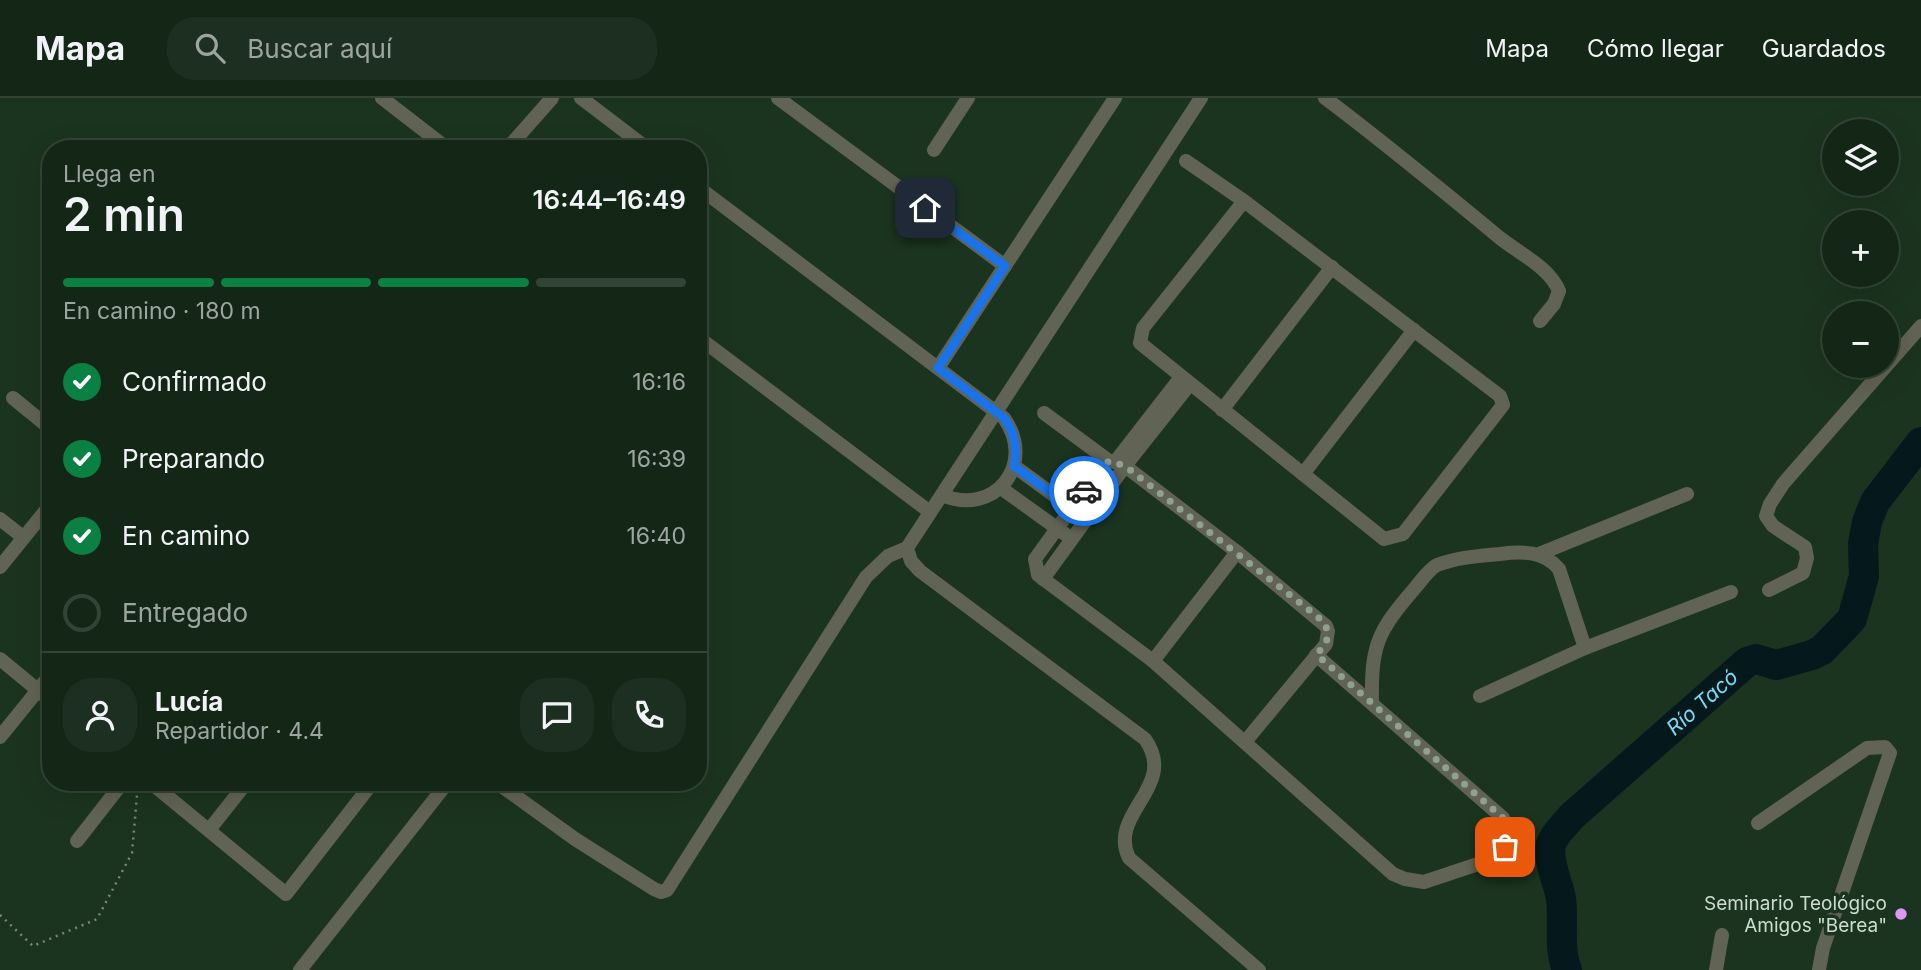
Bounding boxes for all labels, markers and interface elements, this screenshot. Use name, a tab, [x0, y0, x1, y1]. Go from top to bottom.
search box	[167, 17, 657, 80]
text: Mapa	[35, 28, 125, 68]
icon: search	[191, 29, 229, 67]
text: Buscar aquí	[247, 33, 392, 64]
text: Mapa	[1485, 34, 1549, 63]
text: Cómo llegar	[1587, 34, 1724, 63]
text: Guardados	[1762, 34, 1886, 63]
map controls	[1822, 119, 1899, 378]
button: layers	[1822, 119, 1899, 196]
text: Llega en	[63, 160, 155, 188]
pin	[895, 178, 955, 238]
text: 16:44–16:49	[533, 184, 686, 215]
text: 2 min	[63, 186, 185, 242]
icon: home	[906, 189, 944, 227]
button: +	[1822, 210, 1899, 287]
text: En camino · 180 m	[63, 297, 261, 325]
button: −	[1822, 301, 1899, 378]
icon: check	[63, 363, 101, 401]
text: Confirmado	[122, 366, 267, 397]
text: 16:16	[632, 368, 686, 396]
icon: check	[63, 440, 101, 478]
text: Preparando	[122, 443, 265, 474]
text: 16:39	[627, 445, 686, 473]
courier	[1049, 456, 1119, 526]
icon: car	[1065, 472, 1103, 510]
icon: check	[63, 517, 101, 555]
text: En camino	[122, 520, 250, 551]
text: 16:40	[626, 522, 686, 550]
text: Entregado	[122, 597, 248, 628]
water label: Río Tacó	[1661, 664, 1742, 740]
button: person	[63, 678, 137, 752]
button: chat	[520, 678, 594, 752]
button: phone	[612, 678, 686, 752]
text: Lucía	[155, 686, 223, 717]
text: Repartidor · 4.4	[155, 717, 324, 745]
pin	[1475, 817, 1535, 877]
icon: bag	[1486, 828, 1524, 866]
place label: Seminario Teológico Amigos "Berea"	[1704, 892, 1887, 937]
marker: Seminario Teológico Amigos "Berea"	[1893, 906, 1909, 922]

